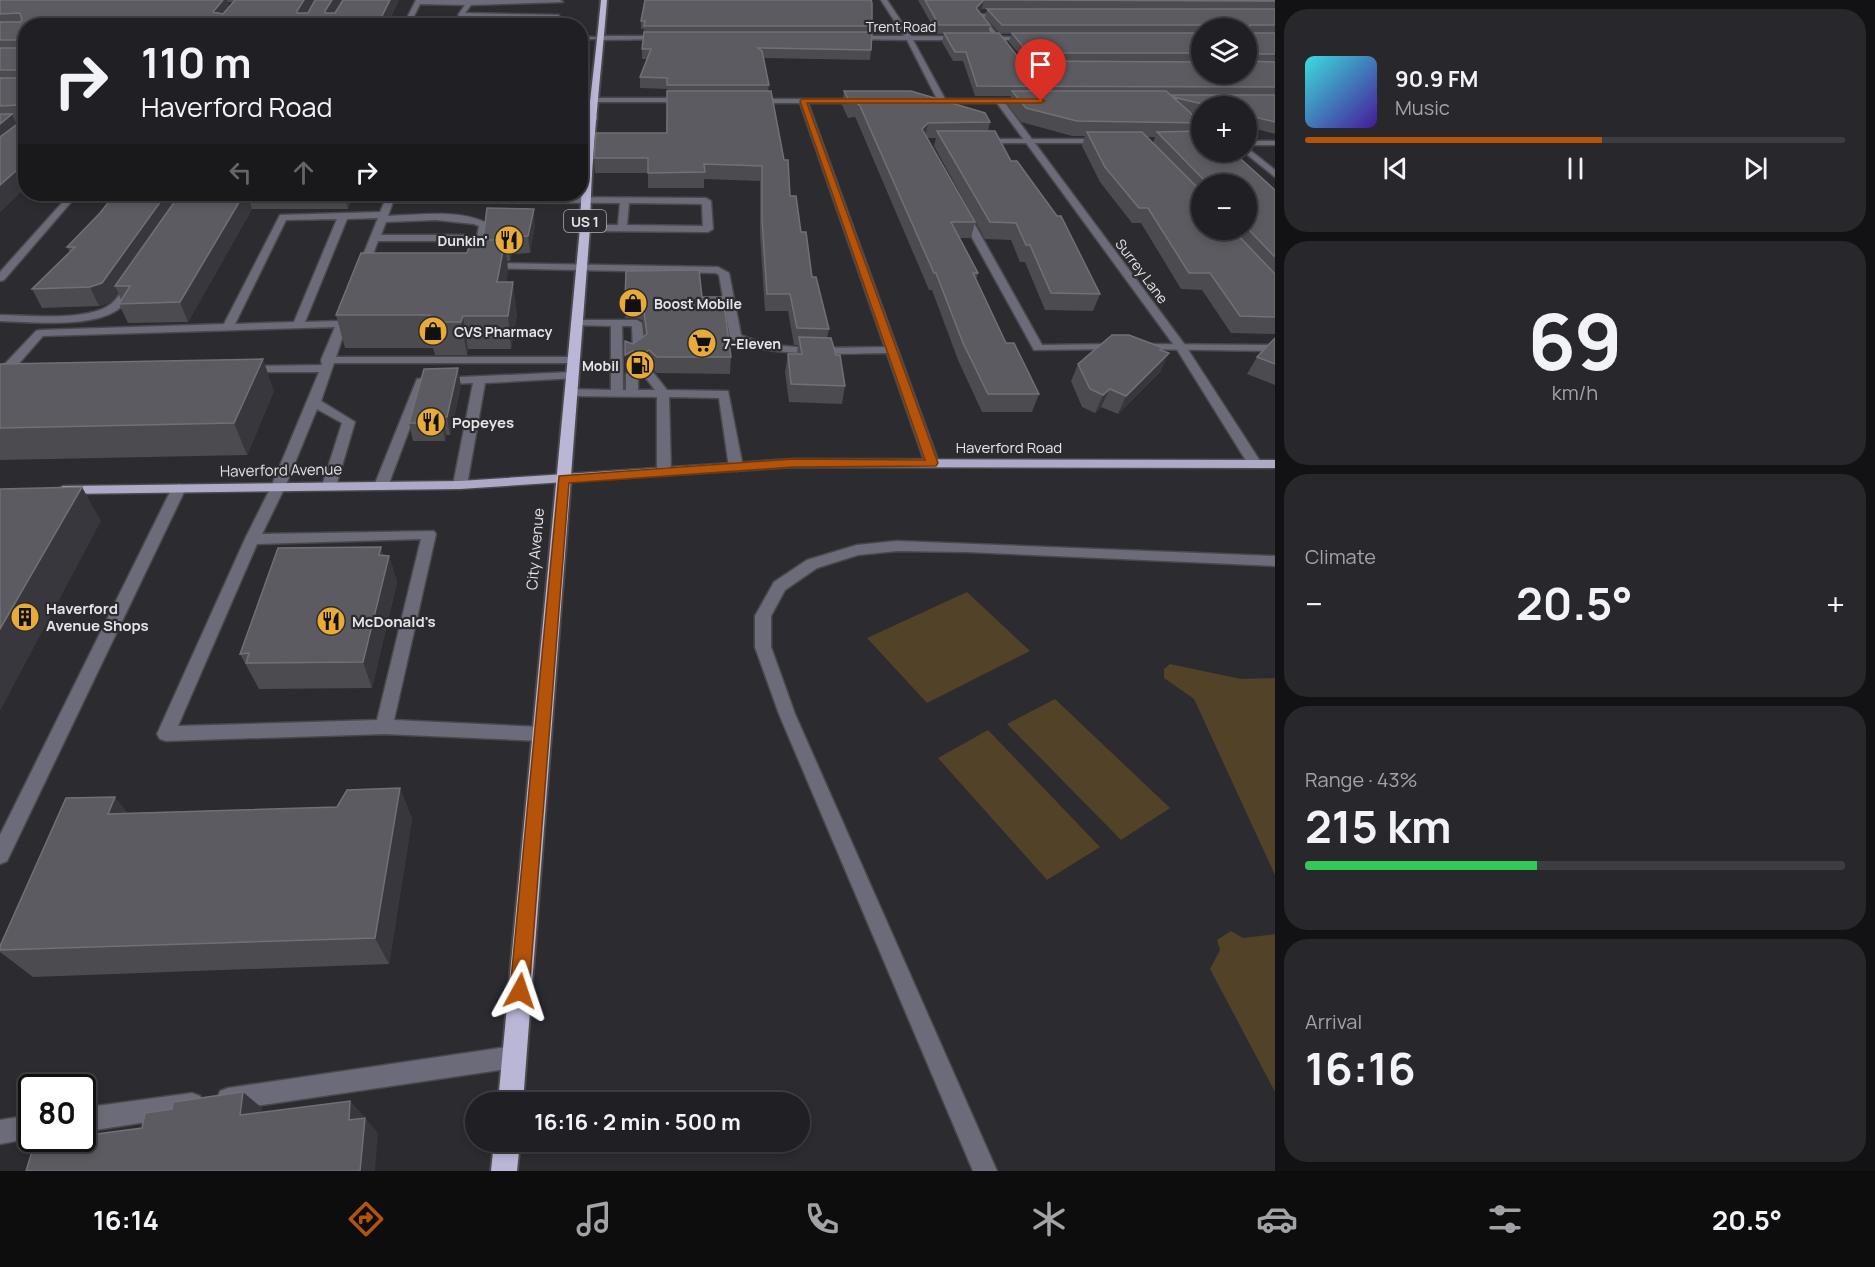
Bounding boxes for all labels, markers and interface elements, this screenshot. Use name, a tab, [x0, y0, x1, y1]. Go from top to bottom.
street label: Trent Road	[866, 17, 936, 36]
map controls	[1191, 18, 1257, 240]
button: layers	[1191, 18, 1257, 84]
text: 110 m	[141, 33, 252, 91]
pin	[1015, 39, 1066, 101]
icon: right	[42, 42, 120, 120]
icon: arrive	[1024, 48, 1057, 81]
text: 90.9 FM	[1395, 64, 1478, 94]
text: Haverford Road	[141, 88, 332, 125]
text: Music	[1395, 94, 1450, 121]
button: +	[1191, 96, 1257, 162]
icon: previous	[1379, 152, 1412, 185]
icon: pause	[1559, 152, 1592, 185]
icon: next	[1739, 152, 1772, 185]
icon: left	[224, 156, 257, 189]
icon: ahead	[287, 156, 320, 189]
icon: right	[350, 156, 383, 189]
button: −	[1191, 174, 1257, 240]
road number: US 1	[564, 210, 606, 232]
restaurant icon: Dunkin'	[493, 224, 525, 256]
place label: Dunkin'	[437, 231, 488, 250]
street label: Surrey Lane	[1111, 235, 1173, 307]
shop icon: Boost Mobile	[617, 287, 649, 319]
text: 69	[1527, 287, 1623, 393]
place label: Boost Mobile	[654, 294, 742, 313]
shop icon: CVS Pharmacy	[417, 315, 449, 347]
place label: CVS Pharmacy	[454, 322, 553, 341]
supermarket icon: 7-Eleven	[686, 327, 718, 359]
place label: 7-Eleven	[723, 334, 781, 353]
fuel station icon: Mobil	[624, 349, 656, 381]
place label: Mobil	[582, 356, 619, 375]
text: km/h	[1552, 379, 1598, 406]
restaurant icon: Popeyes	[415, 406, 447, 438]
place label: Popeyes	[452, 412, 514, 433]
street label: Haverford Road	[956, 437, 1062, 458]
street label: Haverford Avenue	[220, 458, 342, 482]
street label: City Avenue	[521, 507, 549, 591]
text: Climate	[1305, 543, 1376, 570]
text: 20.5°	[1516, 572, 1633, 634]
text: −	[1305, 581, 1323, 626]
text: +	[1826, 581, 1845, 626]
place label: Haverford Avenue Shops	[46, 598, 149, 636]
building icon: Haverford Avenue Shops	[9, 601, 41, 633]
restaurant icon: McDonald's	[315, 605, 347, 637]
place label: McDonald's	[352, 611, 436, 632]
text: Range · 43%	[1305, 766, 1418, 793]
text: 215 km	[1305, 795, 1452, 857]
position arrow	[488, 959, 552, 1023]
text: Arrival	[1305, 1008, 1362, 1035]
text: 16:16	[1305, 1037, 1416, 1099]
speed limit sign: 80	[18, 1074, 96, 1152]
text: 16:16 · 2 min · 500 m	[534, 1107, 741, 1137]
icon: directions	[345, 1198, 387, 1240]
icon: music	[573, 1198, 615, 1240]
icon: phone	[801, 1198, 843, 1240]
icon: climate	[1028, 1198, 1070, 1240]
icon: car	[1256, 1198, 1298, 1240]
icon: filters	[1484, 1198, 1526, 1240]
text: 16:14	[93, 1201, 159, 1238]
text: 20.5°	[1712, 1201, 1782, 1238]

